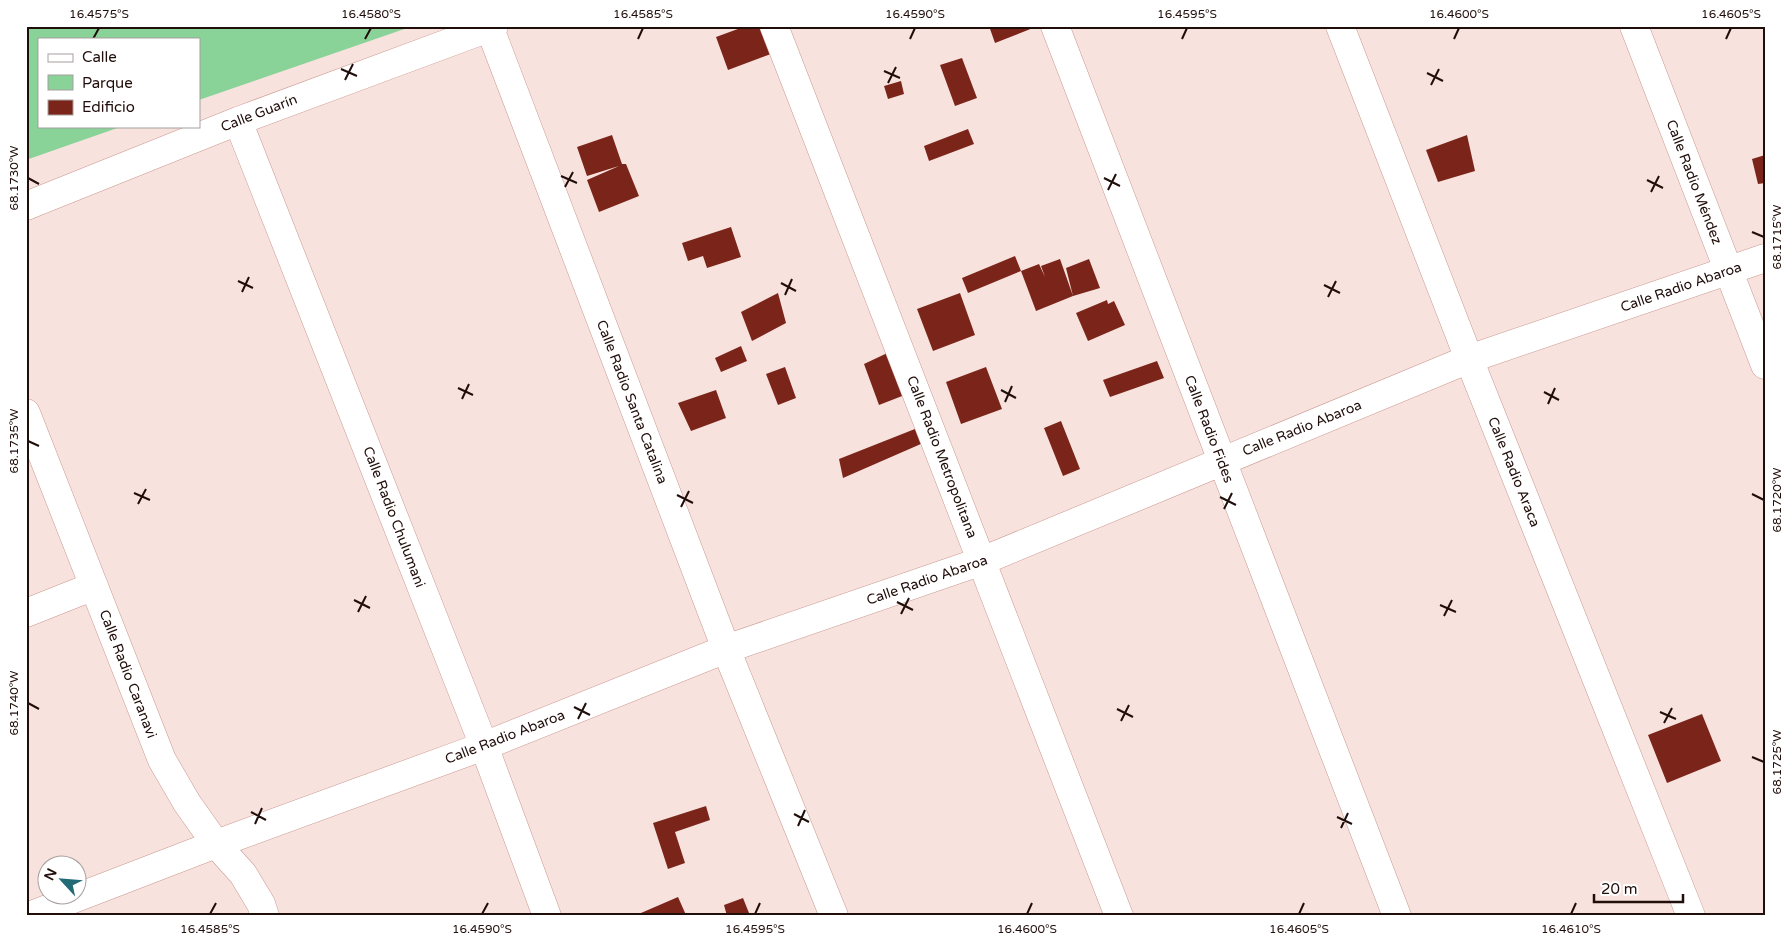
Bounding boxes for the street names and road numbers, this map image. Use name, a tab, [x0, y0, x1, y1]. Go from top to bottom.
street label: Calle Guarín	[218, 91, 300, 135]
street label: Calle Radio Méndez	[1662, 117, 1726, 247]
street label: Calle Radio Abaroa	[1618, 258, 1744, 316]
street label: Calle Radio Santa Catalina	[593, 318, 671, 486]
street label: Calle Radio Metropolitana	[903, 373, 981, 541]
street label: Calle Radio Fides	[1181, 373, 1237, 485]
street label: Calle Radio Abaroa	[1240, 396, 1364, 460]
street label: Calle Radio Araca	[1484, 414, 1544, 530]
street label: Calle Radio Chulumani	[359, 444, 429, 590]
street label: Calle Radio Abaroa	[864, 551, 990, 609]
street label: Calle Radio Caranavi	[96, 607, 160, 741]
street label: Calle Radio Abaroa	[443, 706, 567, 768]

